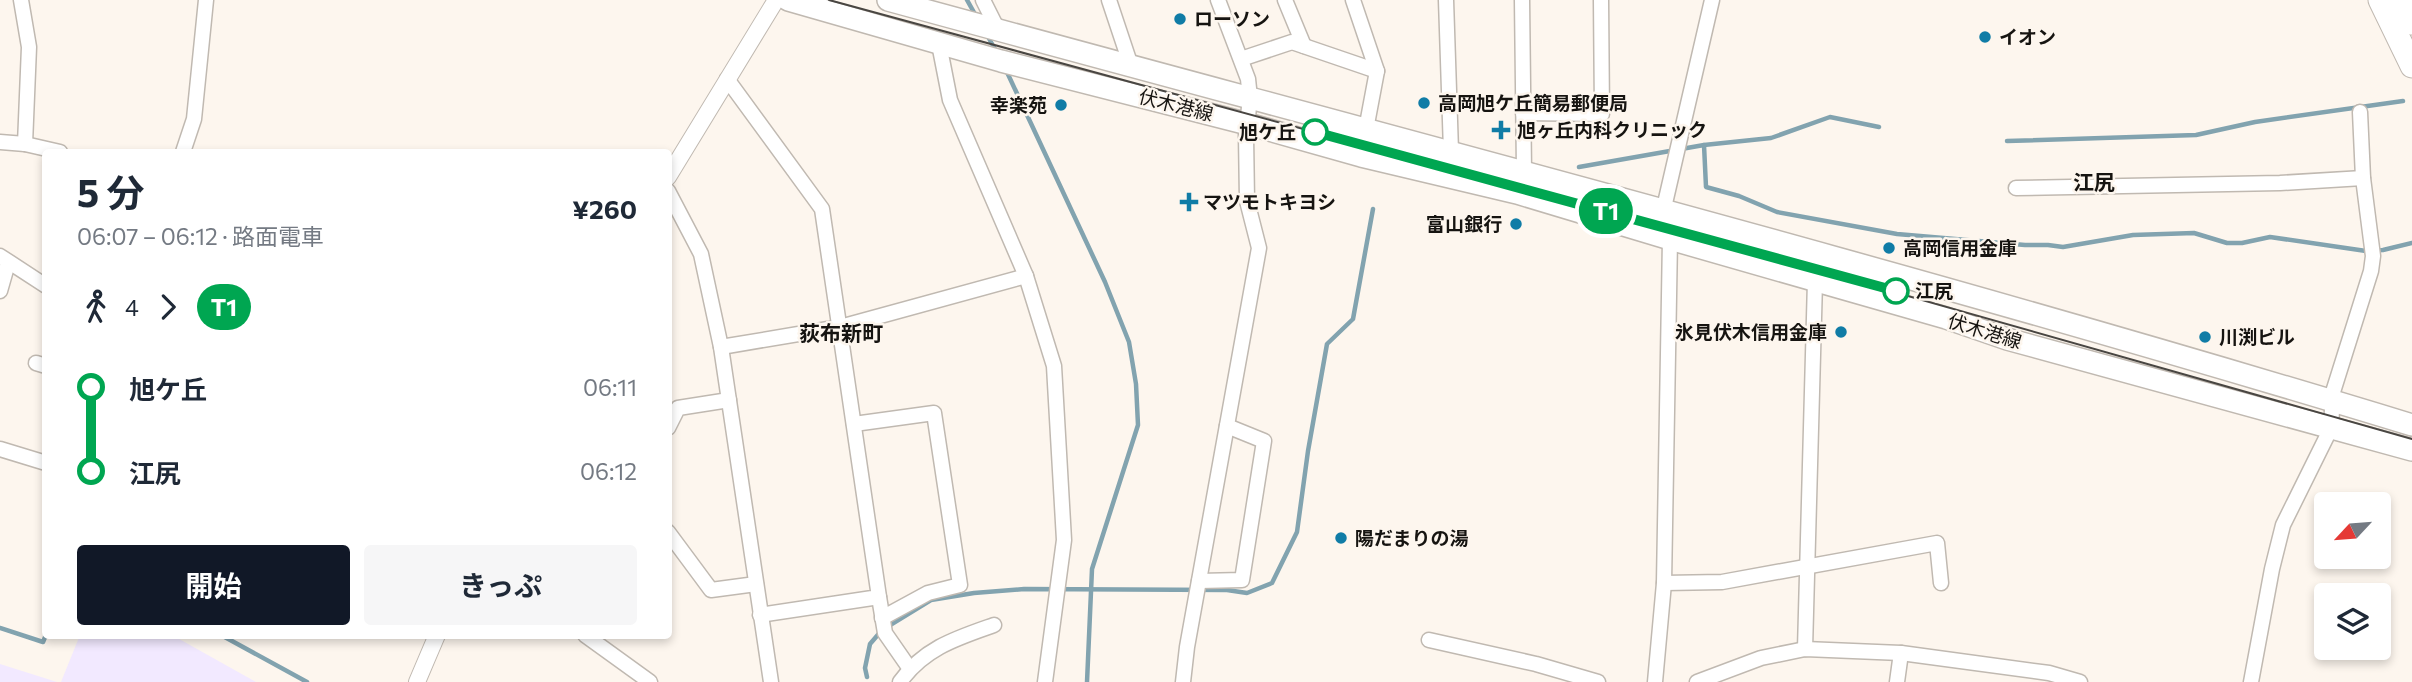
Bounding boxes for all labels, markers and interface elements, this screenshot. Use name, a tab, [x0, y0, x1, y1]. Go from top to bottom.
place label: ローソン	[1194, 7, 1270, 30]
marker: ローソン	[1172, 11, 1188, 27]
place label: イオン	[1999, 25, 2056, 48]
marker: イオン	[1977, 29, 1993, 45]
street label: 伏木港線	[1136, 84, 1216, 125]
place label: 高岡旭ケ丘簡易郵便局	[1438, 91, 1628, 114]
place label: 幸楽苑	[990, 93, 1047, 116]
marker: 高岡旭ケ丘簡易郵便局	[1416, 95, 1432, 111]
marker: 幸楽苑	[1053, 97, 1069, 113]
place label: 旭ヶ丘内科クリニック	[1517, 118, 1707, 141]
marker: 旭ケ丘	[1302, 119, 1328, 145]
place label: 旭ケ丘	[1239, 120, 1296, 143]
marker: 旭ヶ丘内科クリニック	[1491, 120, 1511, 140]
text: 5 分	[77, 168, 144, 215]
district label: 江尻	[2073, 169, 2115, 194]
line badge: T1	[1574, 188, 1638, 234]
place label: マツモトキヨシ	[1203, 190, 1336, 213]
text: ¥260	[572, 193, 637, 224]
marker: マツモトキヨシ	[1181, 194, 1197, 210]
text: T1	[1593, 196, 1619, 225]
place label: 富山銀行	[1426, 212, 1502, 235]
marker: 富山銀行	[1508, 216, 1524, 232]
text: 06:07 – 06:12 · 路面電車	[77, 222, 324, 250]
place label: 高岡信用金庫	[1903, 236, 2017, 259]
marker: 高岡信用金庫	[1881, 240, 1897, 256]
marker: 江尻	[1883, 278, 1909, 304]
place label: 江尻	[1915, 279, 1953, 302]
icon: walk	[77, 288, 115, 326]
icon: forward	[149, 288, 187, 326]
text: T1	[211, 292, 237, 321]
text: 4	[125, 293, 139, 321]
street label: 伏木港線	[1945, 308, 2025, 353]
district label: 荻布新町	[799, 320, 883, 345]
place label: 氷見伏木信用金庫	[1675, 320, 1827, 343]
marker: 氷見伏木信用金庫	[1833, 324, 1849, 340]
place label: 川渕ビル	[2219, 325, 2295, 348]
marker: 川渕ビル	[2197, 329, 2213, 345]
text: 旭ケ丘	[129, 373, 207, 404]
text: 06:11	[583, 373, 637, 401]
text: 江尻	[129, 457, 181, 488]
text: 06:12	[580, 457, 637, 485]
north arrow	[2314, 492, 2390, 569]
map controls	[2314, 492, 2391, 660]
place label: 陽だまりの湯	[1355, 526, 1469, 549]
marker: 陽だまりの湯	[1333, 530, 1349, 546]
button: 開始	[77, 545, 350, 625]
button: きっぷ	[364, 545, 637, 625]
button: layers	[2314, 583, 2391, 660]

